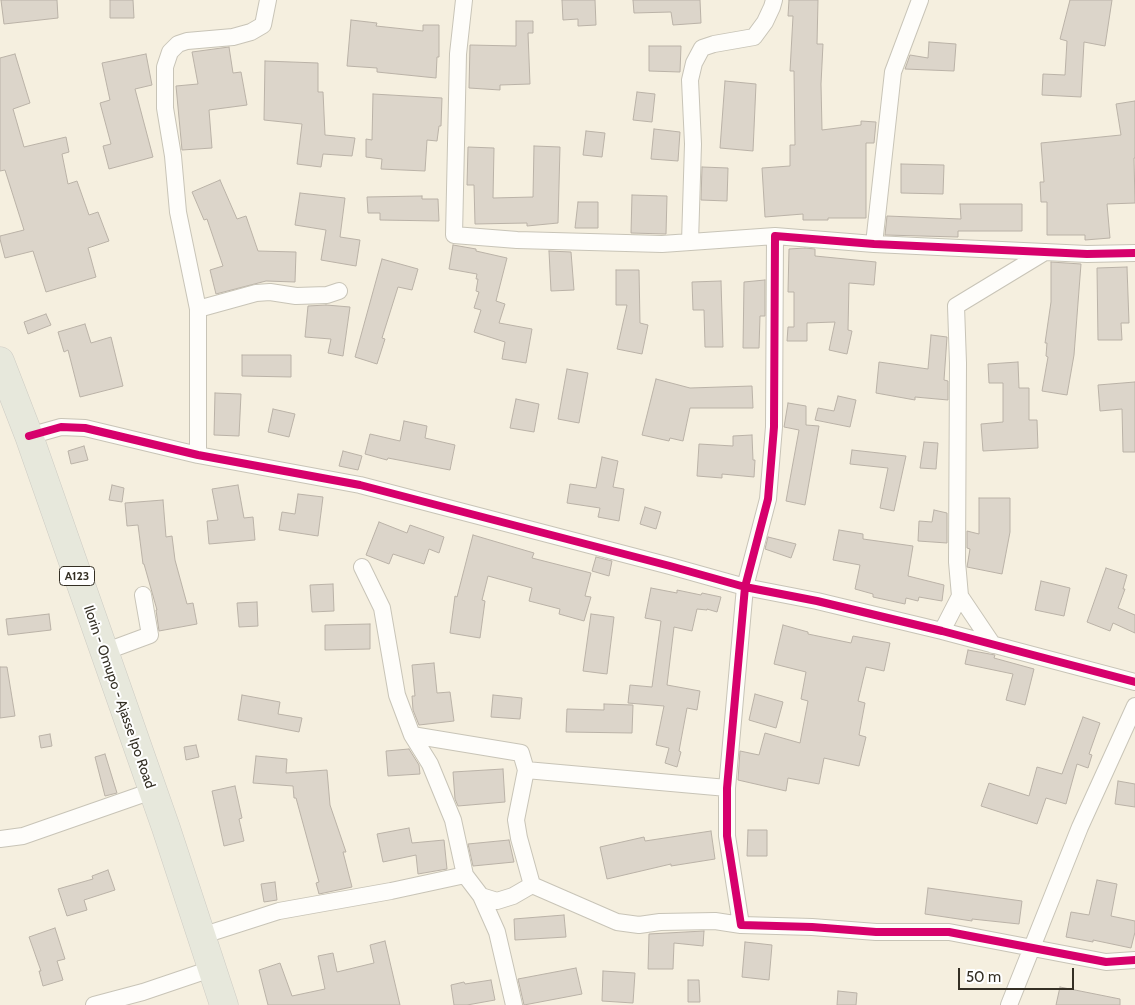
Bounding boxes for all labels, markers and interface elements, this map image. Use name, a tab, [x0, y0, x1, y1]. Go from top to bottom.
road number: A123	[60, 566, 94, 586]
street label: Ilorin - Omupo - Ajasse Ipo Road	[80, 603, 158, 791]
scale bar	[960, 958, 1076, 990]
text: 50 m	[966, 968, 1001, 986]

